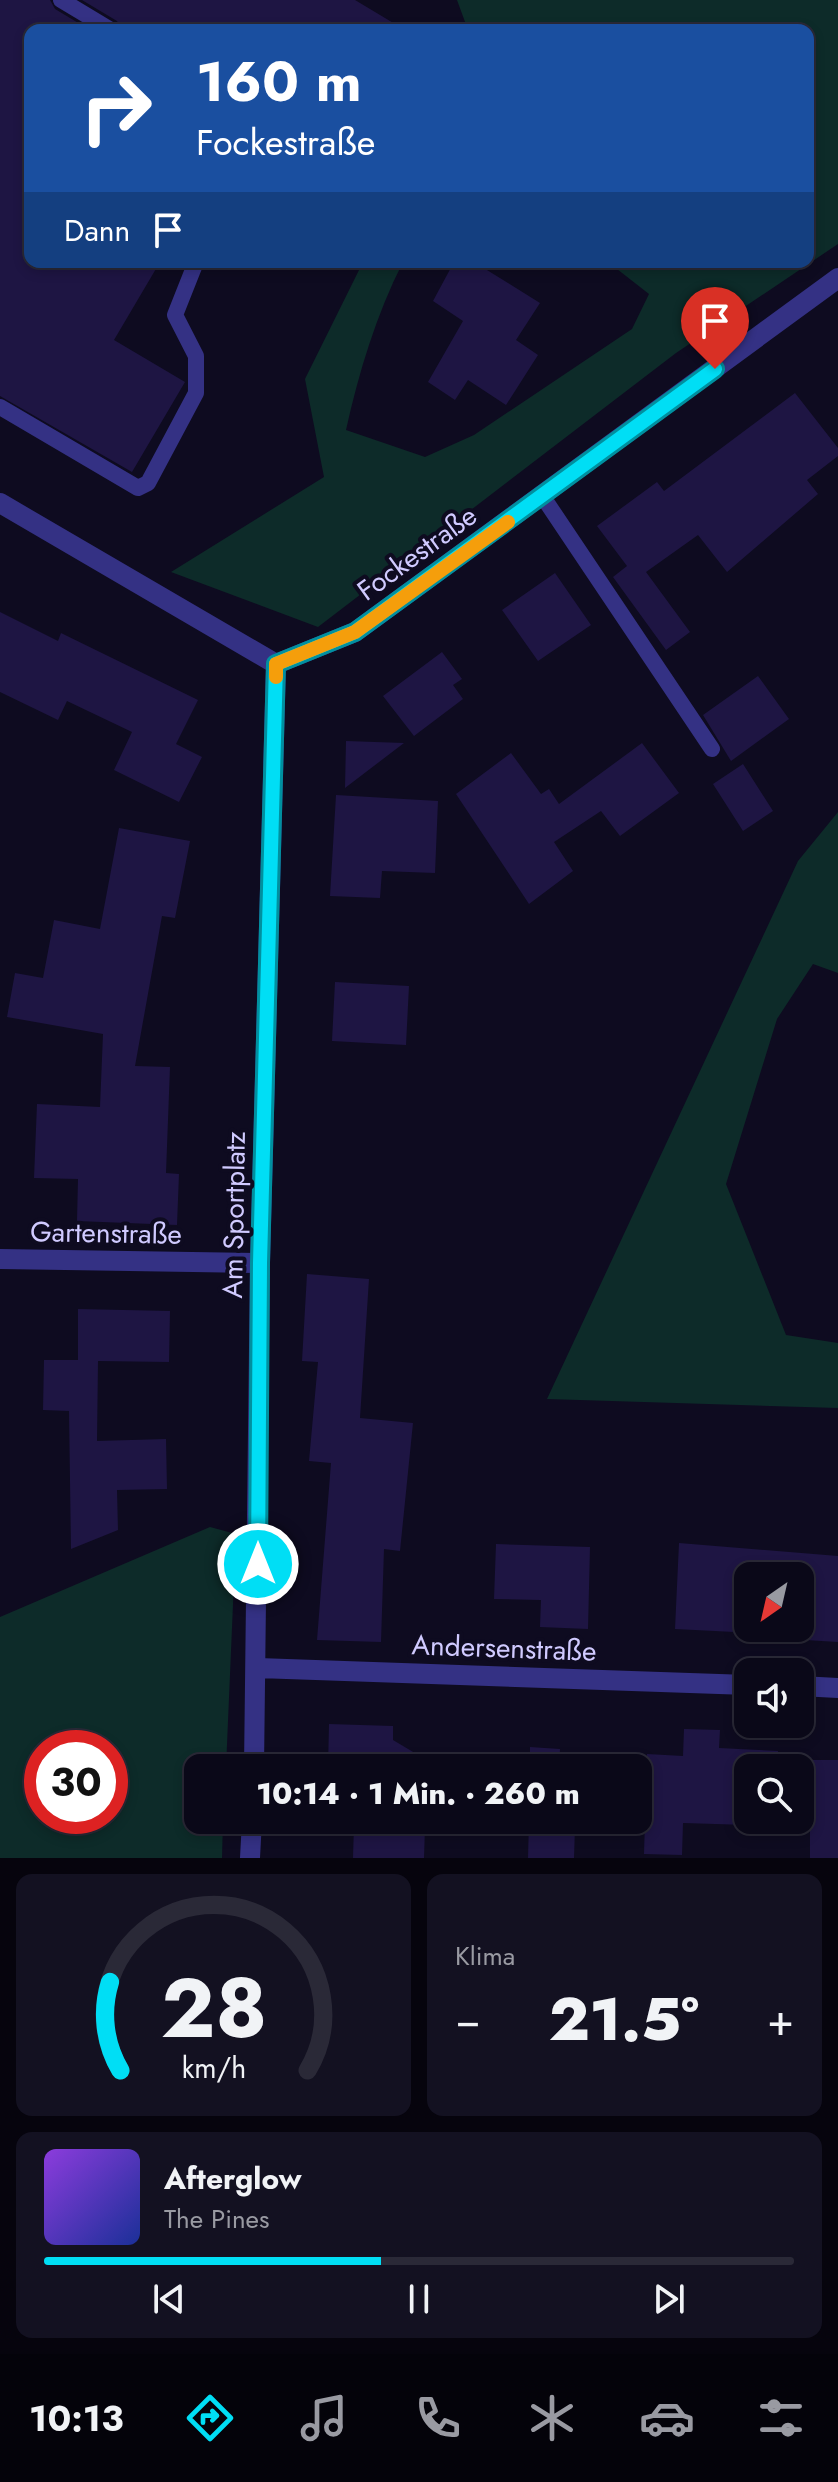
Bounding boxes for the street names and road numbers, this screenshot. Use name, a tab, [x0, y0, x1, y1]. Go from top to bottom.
street label: Fockestraße	[349, 495, 485, 611]
street label: Am Sportplatz	[212, 1131, 256, 1299]
street label: Gartenstraße	[30, 1211, 182, 1255]
street label: Andersenstraße	[411, 1624, 597, 1672]

